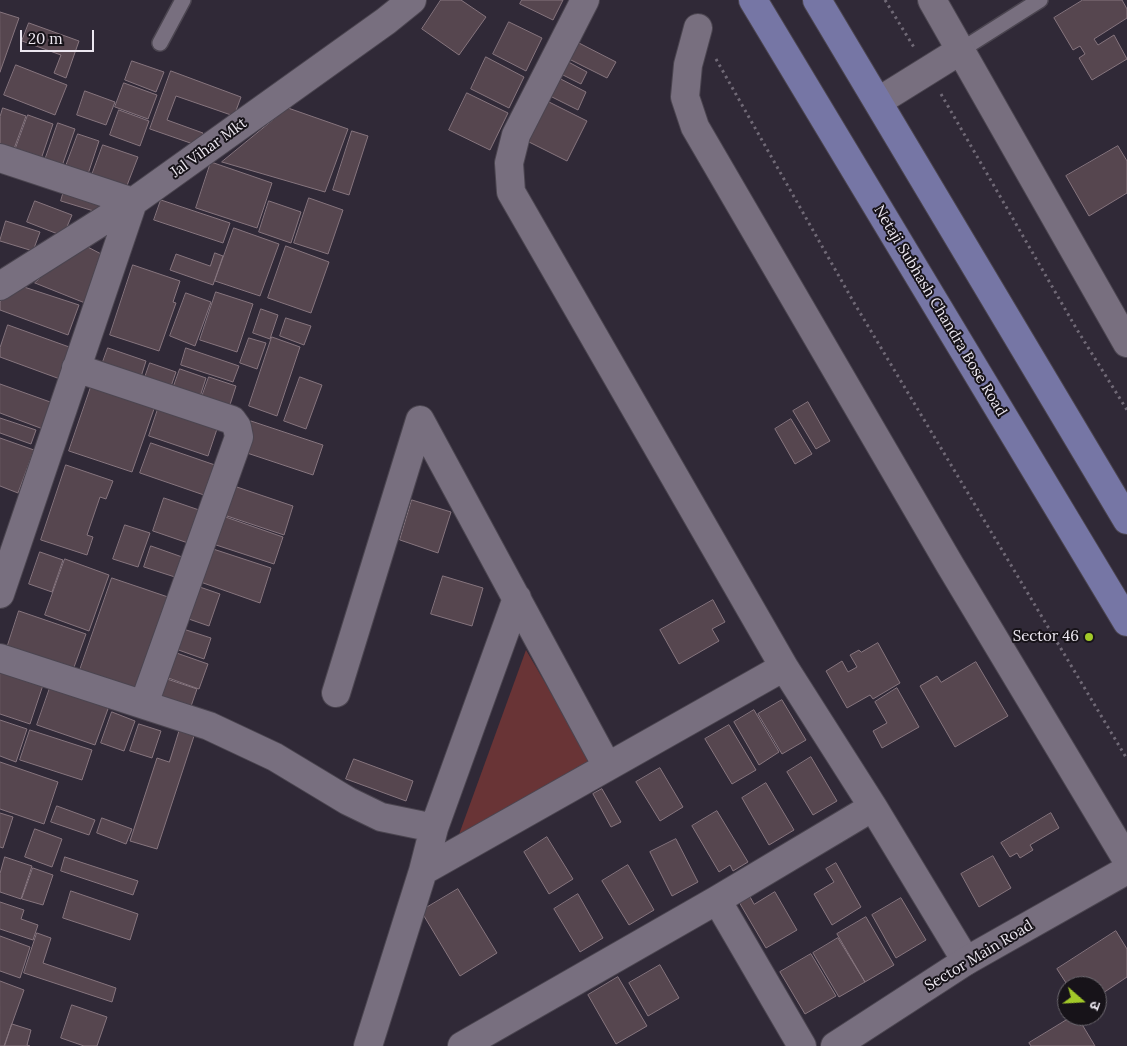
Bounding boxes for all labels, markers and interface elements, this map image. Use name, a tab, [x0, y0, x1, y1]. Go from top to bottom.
scale bar	[22, 20, 96, 52]
text: 20 m	[28, 29, 63, 48]
street label: Jal Vihar Mkt	[167, 114, 251, 182]
street label: Netaji Subhash Chandra Bose Road	[870, 202, 1010, 420]
place label: Sector 46	[1013, 628, 1079, 646]
marker: Sector 46	[1083, 631, 1095, 643]
street label: Sector Main Road	[922, 917, 1036, 995]
north arrow	[1057, 976, 1107, 1026]
text: उ	[1085, 999, 1105, 1012]

